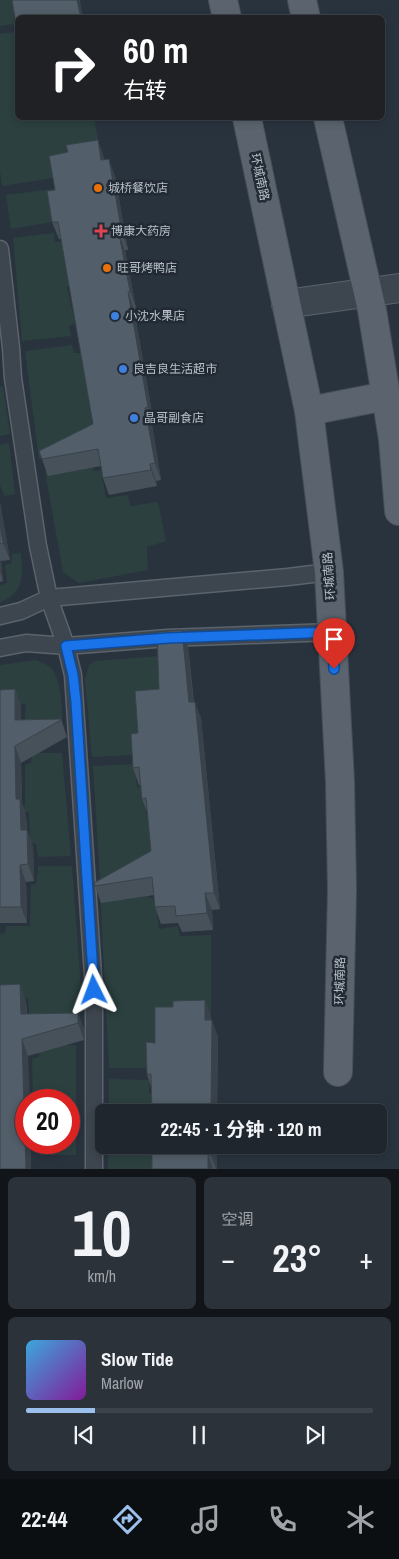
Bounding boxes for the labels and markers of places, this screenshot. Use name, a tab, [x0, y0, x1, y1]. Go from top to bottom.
place label: 城桥餐饮店	[108, 180, 168, 196]
marker: 城桥餐饮店	[92, 182, 104, 194]
place label: 博康大药房	[111, 223, 171, 239]
marker: 博康大药房	[95, 225, 107, 237]
place label: 旺哥烤鸭店	[117, 260, 177, 276]
marker: 旺哥烤鸭店	[101, 262, 113, 274]
place label: 小沈水果店	[125, 308, 185, 324]
marker: 小沈水果店	[109, 310, 121, 322]
place label: 良吉良生活超市	[133, 361, 217, 377]
marker: 良吉良生活超市	[117, 363, 129, 375]
place label: 晶哥副食店	[144, 410, 204, 426]
marker: 晶哥副食店	[128, 412, 140, 424]
pin	[313, 618, 355, 669]

